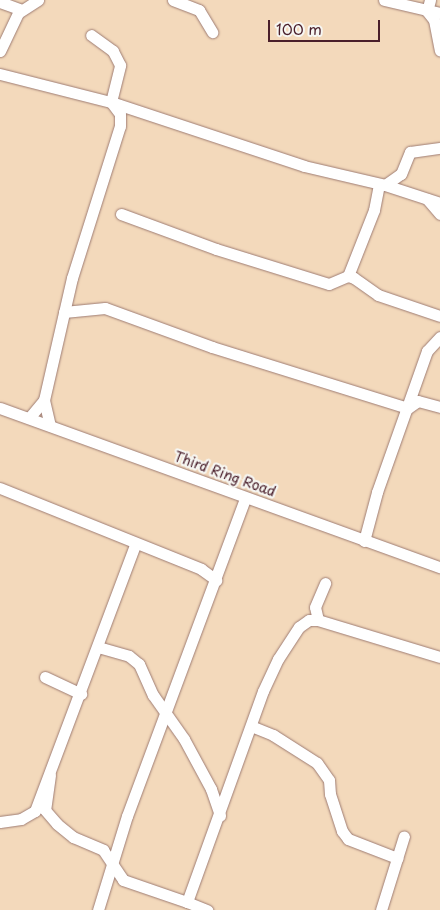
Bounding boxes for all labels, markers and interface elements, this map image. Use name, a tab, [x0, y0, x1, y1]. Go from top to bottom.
scale bar	[270, 10, 382, 42]
text: 100 m	[276, 17, 322, 40]
street label: Third Ring Road	[171, 448, 279, 500]

